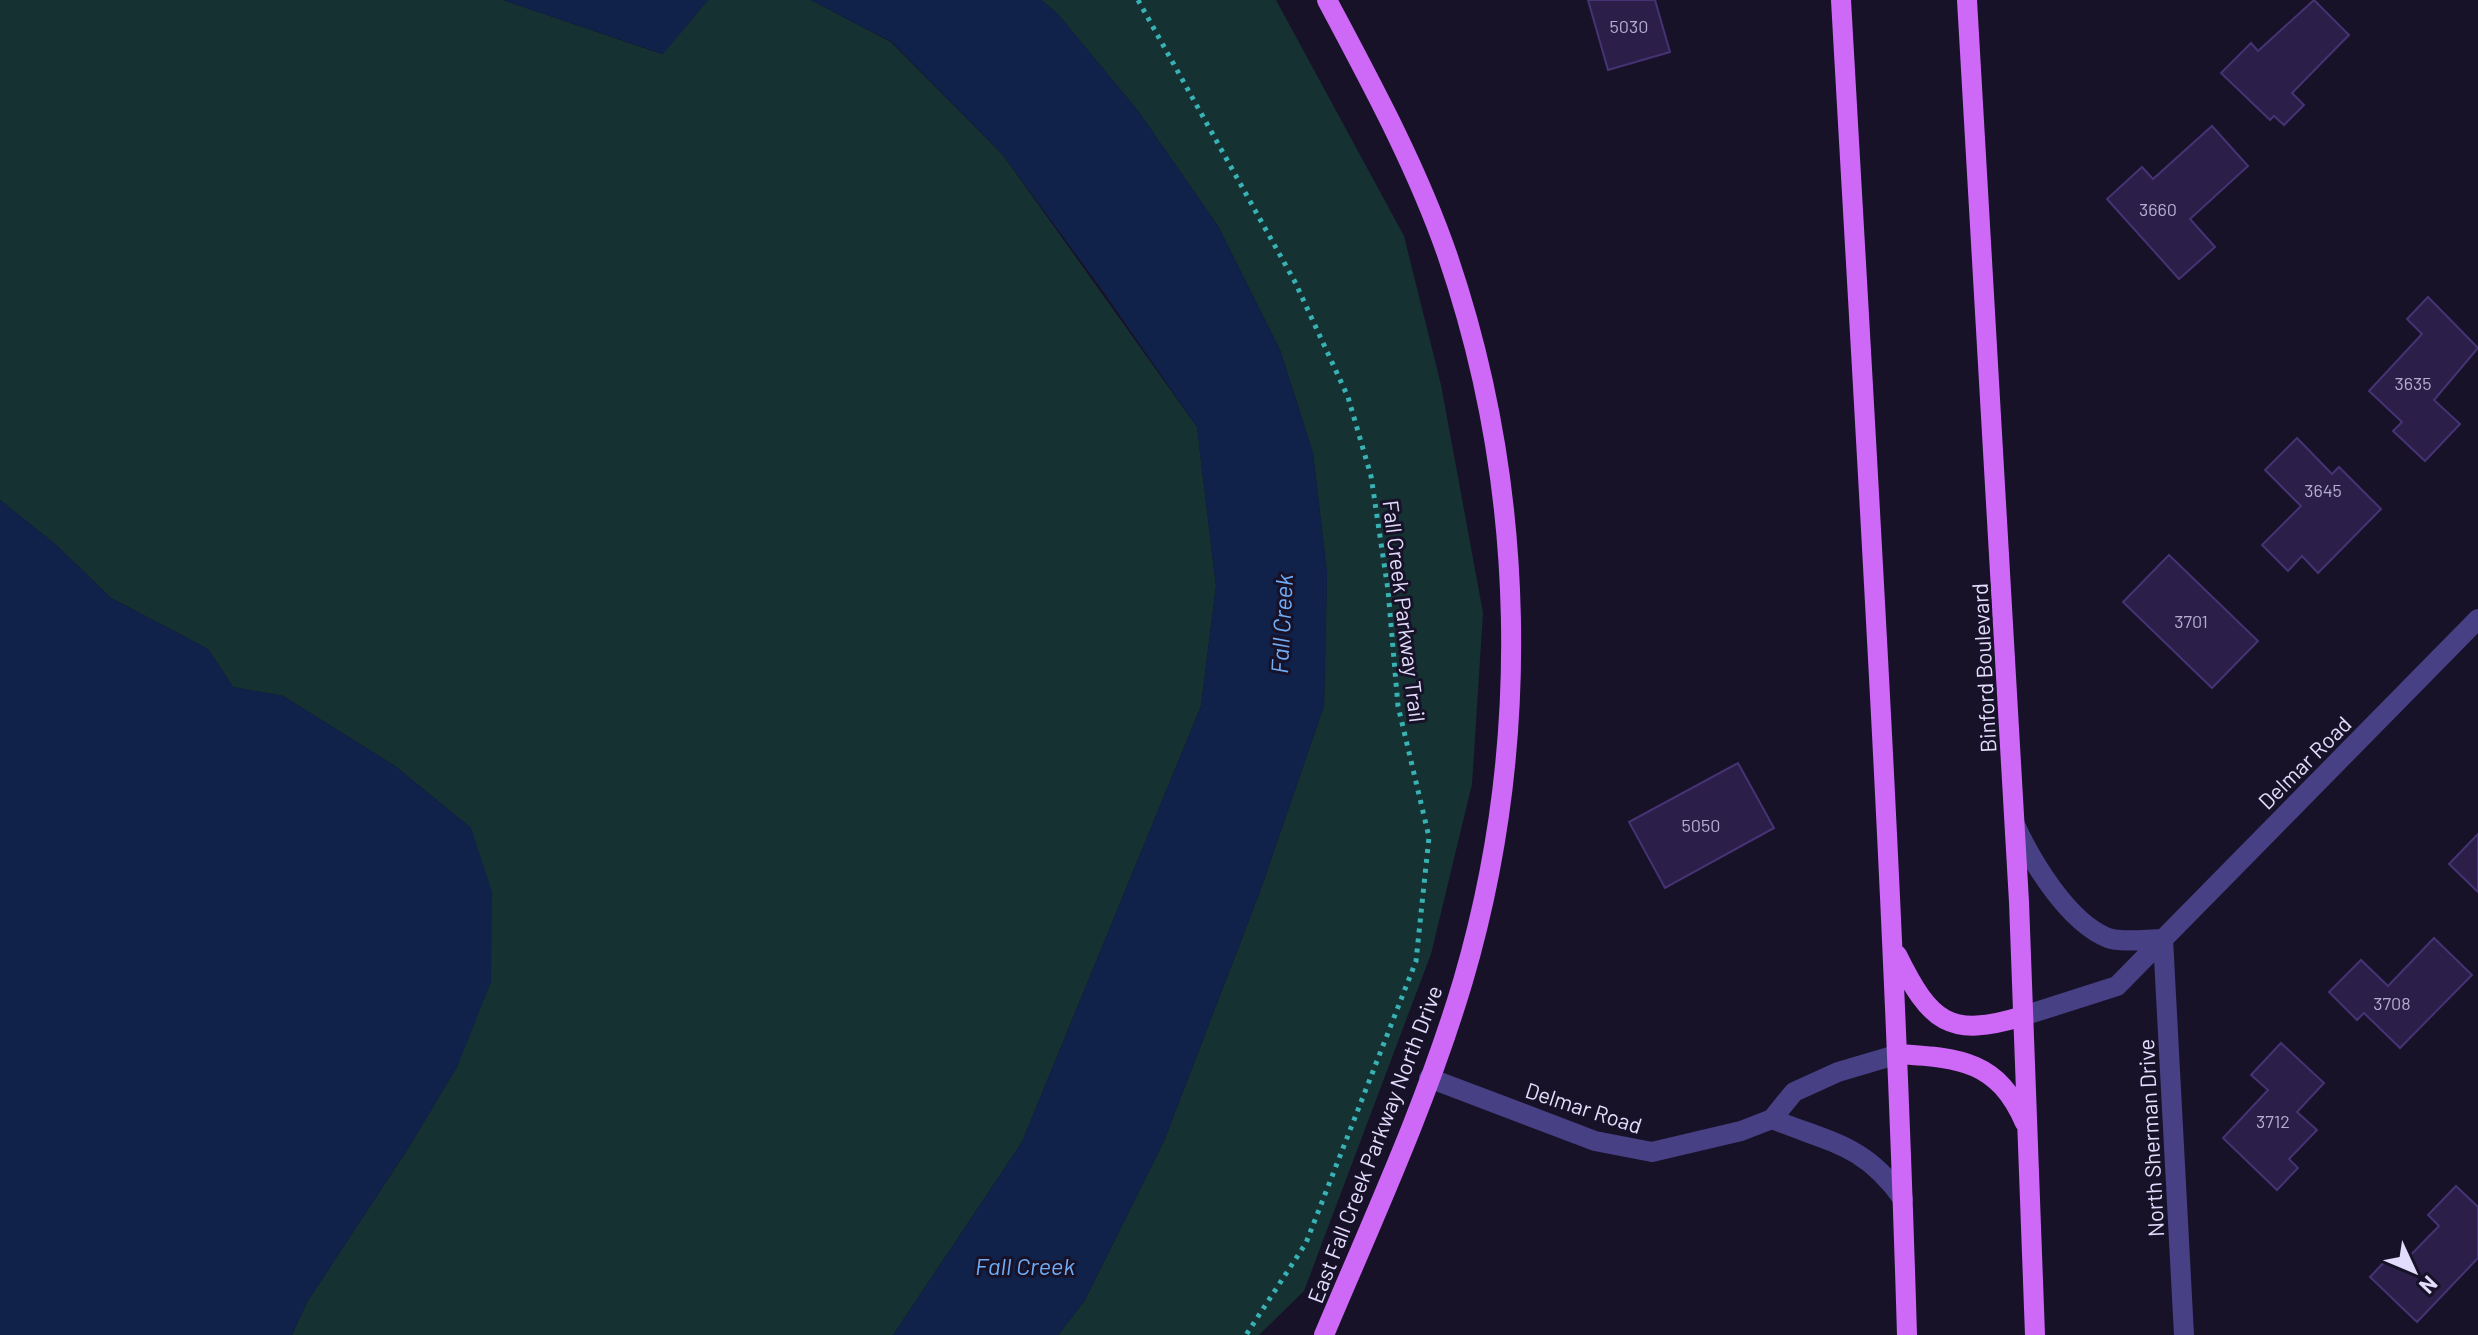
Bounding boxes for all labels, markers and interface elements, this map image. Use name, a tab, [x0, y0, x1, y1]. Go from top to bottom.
house number: 5030	[1610, 15, 1648, 37]
house number: 3660	[2139, 198, 2177, 220]
house number: 3635	[2394, 372, 2432, 394]
house number: 3645	[2304, 479, 2342, 501]
street label: Fall Creek Parkway Trail	[1378, 499, 1432, 723]
water label: Fall Creek	[1264, 573, 1298, 675]
street label: Binford Boulevard	[1966, 583, 2000, 753]
house number: 3701	[2174, 610, 2208, 632]
street label: Delmar Road	[2252, 710, 2356, 814]
house number: 5050	[1682, 814, 1720, 836]
street label: East Fall Creek Parkway North Drive	[1301, 981, 1447, 1307]
house number: 3708	[2373, 992, 2411, 1014]
street label: North Sherman Drive	[2132, 1038, 2168, 1238]
street label: Delmar Road	[1523, 1076, 1645, 1138]
house number: 3712	[2256, 1110, 2290, 1132]
north arrow	[2374, 1231, 2454, 1311]
water label: Fall Creek	[975, 1251, 1075, 1280]
text: N	[2415, 1271, 2444, 1300]

